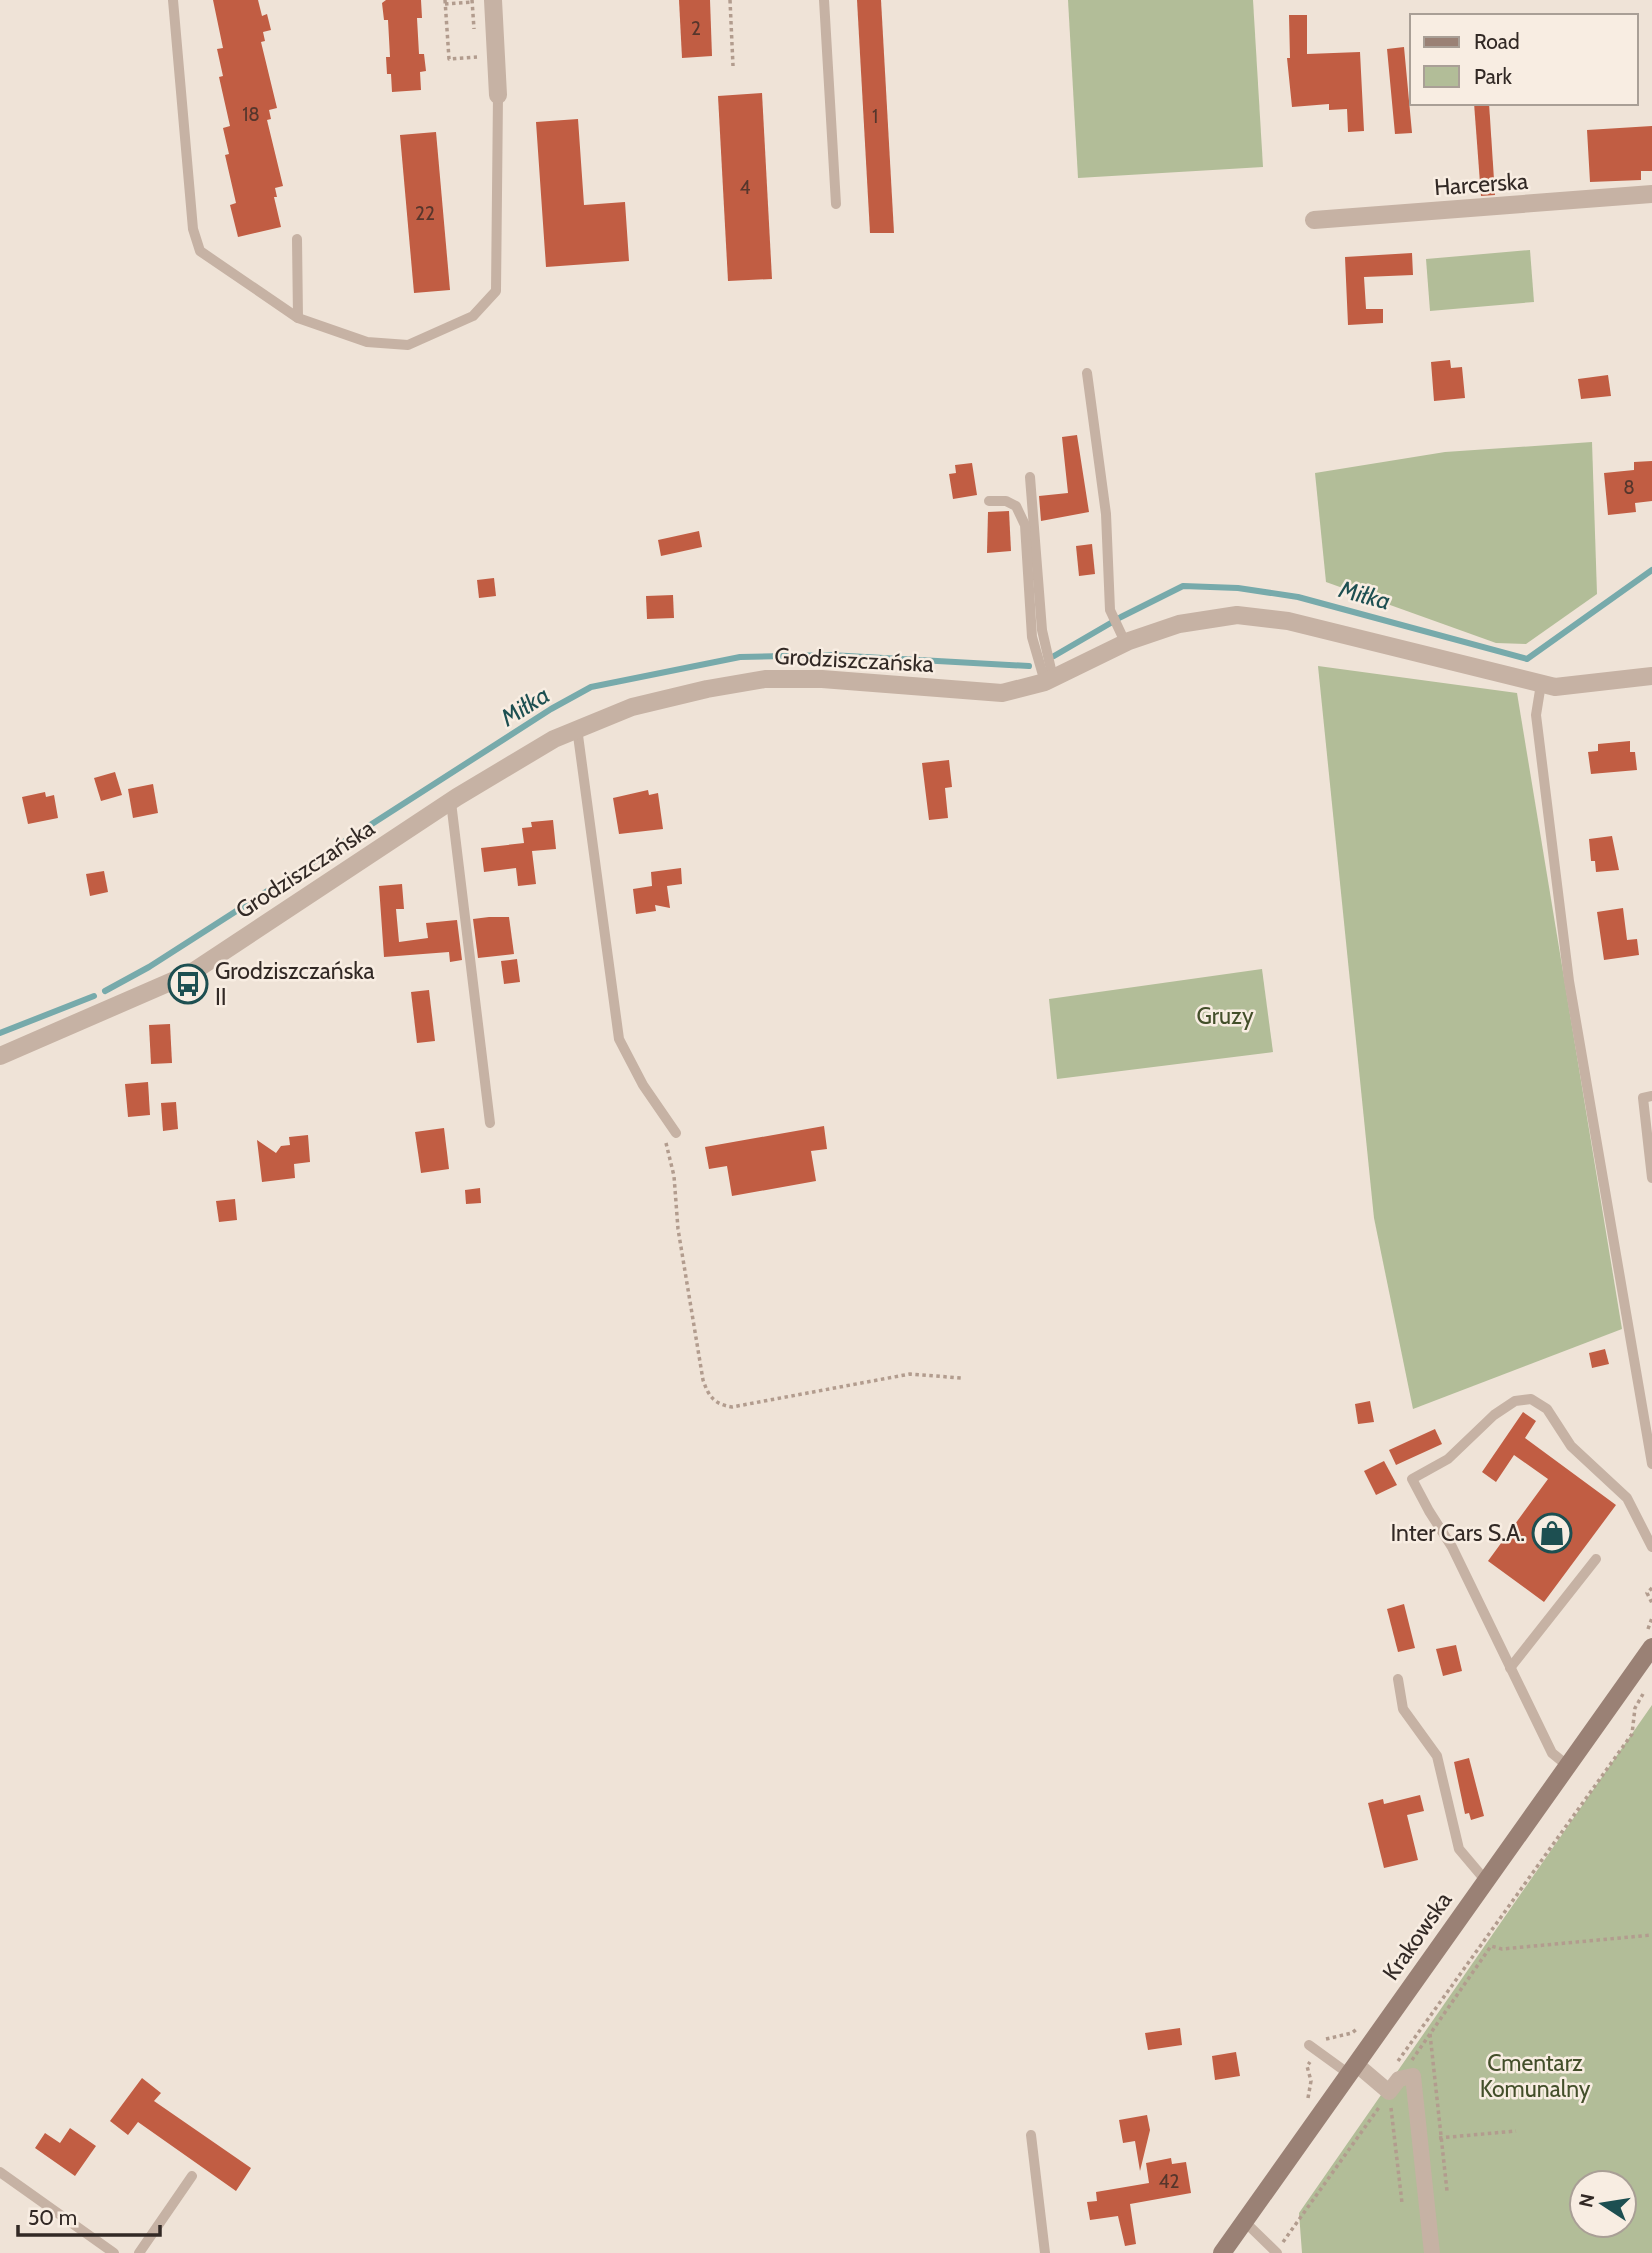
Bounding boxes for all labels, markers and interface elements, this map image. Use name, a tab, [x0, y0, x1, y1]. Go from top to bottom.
legend	[1410, 14, 1638, 105]
house number: 2	[691, 17, 701, 40]
text: Road	[1474, 29, 1520, 54]
text: Park	[1474, 64, 1512, 89]
house number: 18	[242, 103, 260, 126]
house number: 1	[872, 105, 878, 128]
street label: Harcerska	[1433, 167, 1529, 201]
house number: 4	[740, 176, 751, 199]
house number: 22	[415, 202, 435, 225]
house number: 8	[1623, 476, 1635, 499]
water label: Miłka	[1335, 574, 1394, 616]
street label: Grodziszczańska	[774, 642, 934, 678]
water label: Miłka	[495, 680, 555, 733]
street label: Grodziszczańska	[231, 814, 379, 924]
place label: Grodziszczańska II	[215, 957, 374, 1011]
bus stop icon: Grodziszczańska II	[167, 963, 209, 1005]
park label: Gruzy	[1196, 1002, 1254, 1030]
shop icon: Inter Cars S.A.	[1531, 1512, 1573, 1554]
place label: Inter Cars S.A.	[1390, 1519, 1525, 1547]
street label: Krakowska	[1377, 1887, 1457, 1985]
park label: Cmentarz Komunalny	[1480, 2049, 1591, 2103]
north arrow	[1568, 2169, 1638, 2239]
house number: 42	[1159, 2170, 1179, 2193]
text: N	[1574, 2192, 1600, 2210]
scale bar	[18, 2194, 159, 2238]
text: 50 m	[28, 2205, 77, 2230]

